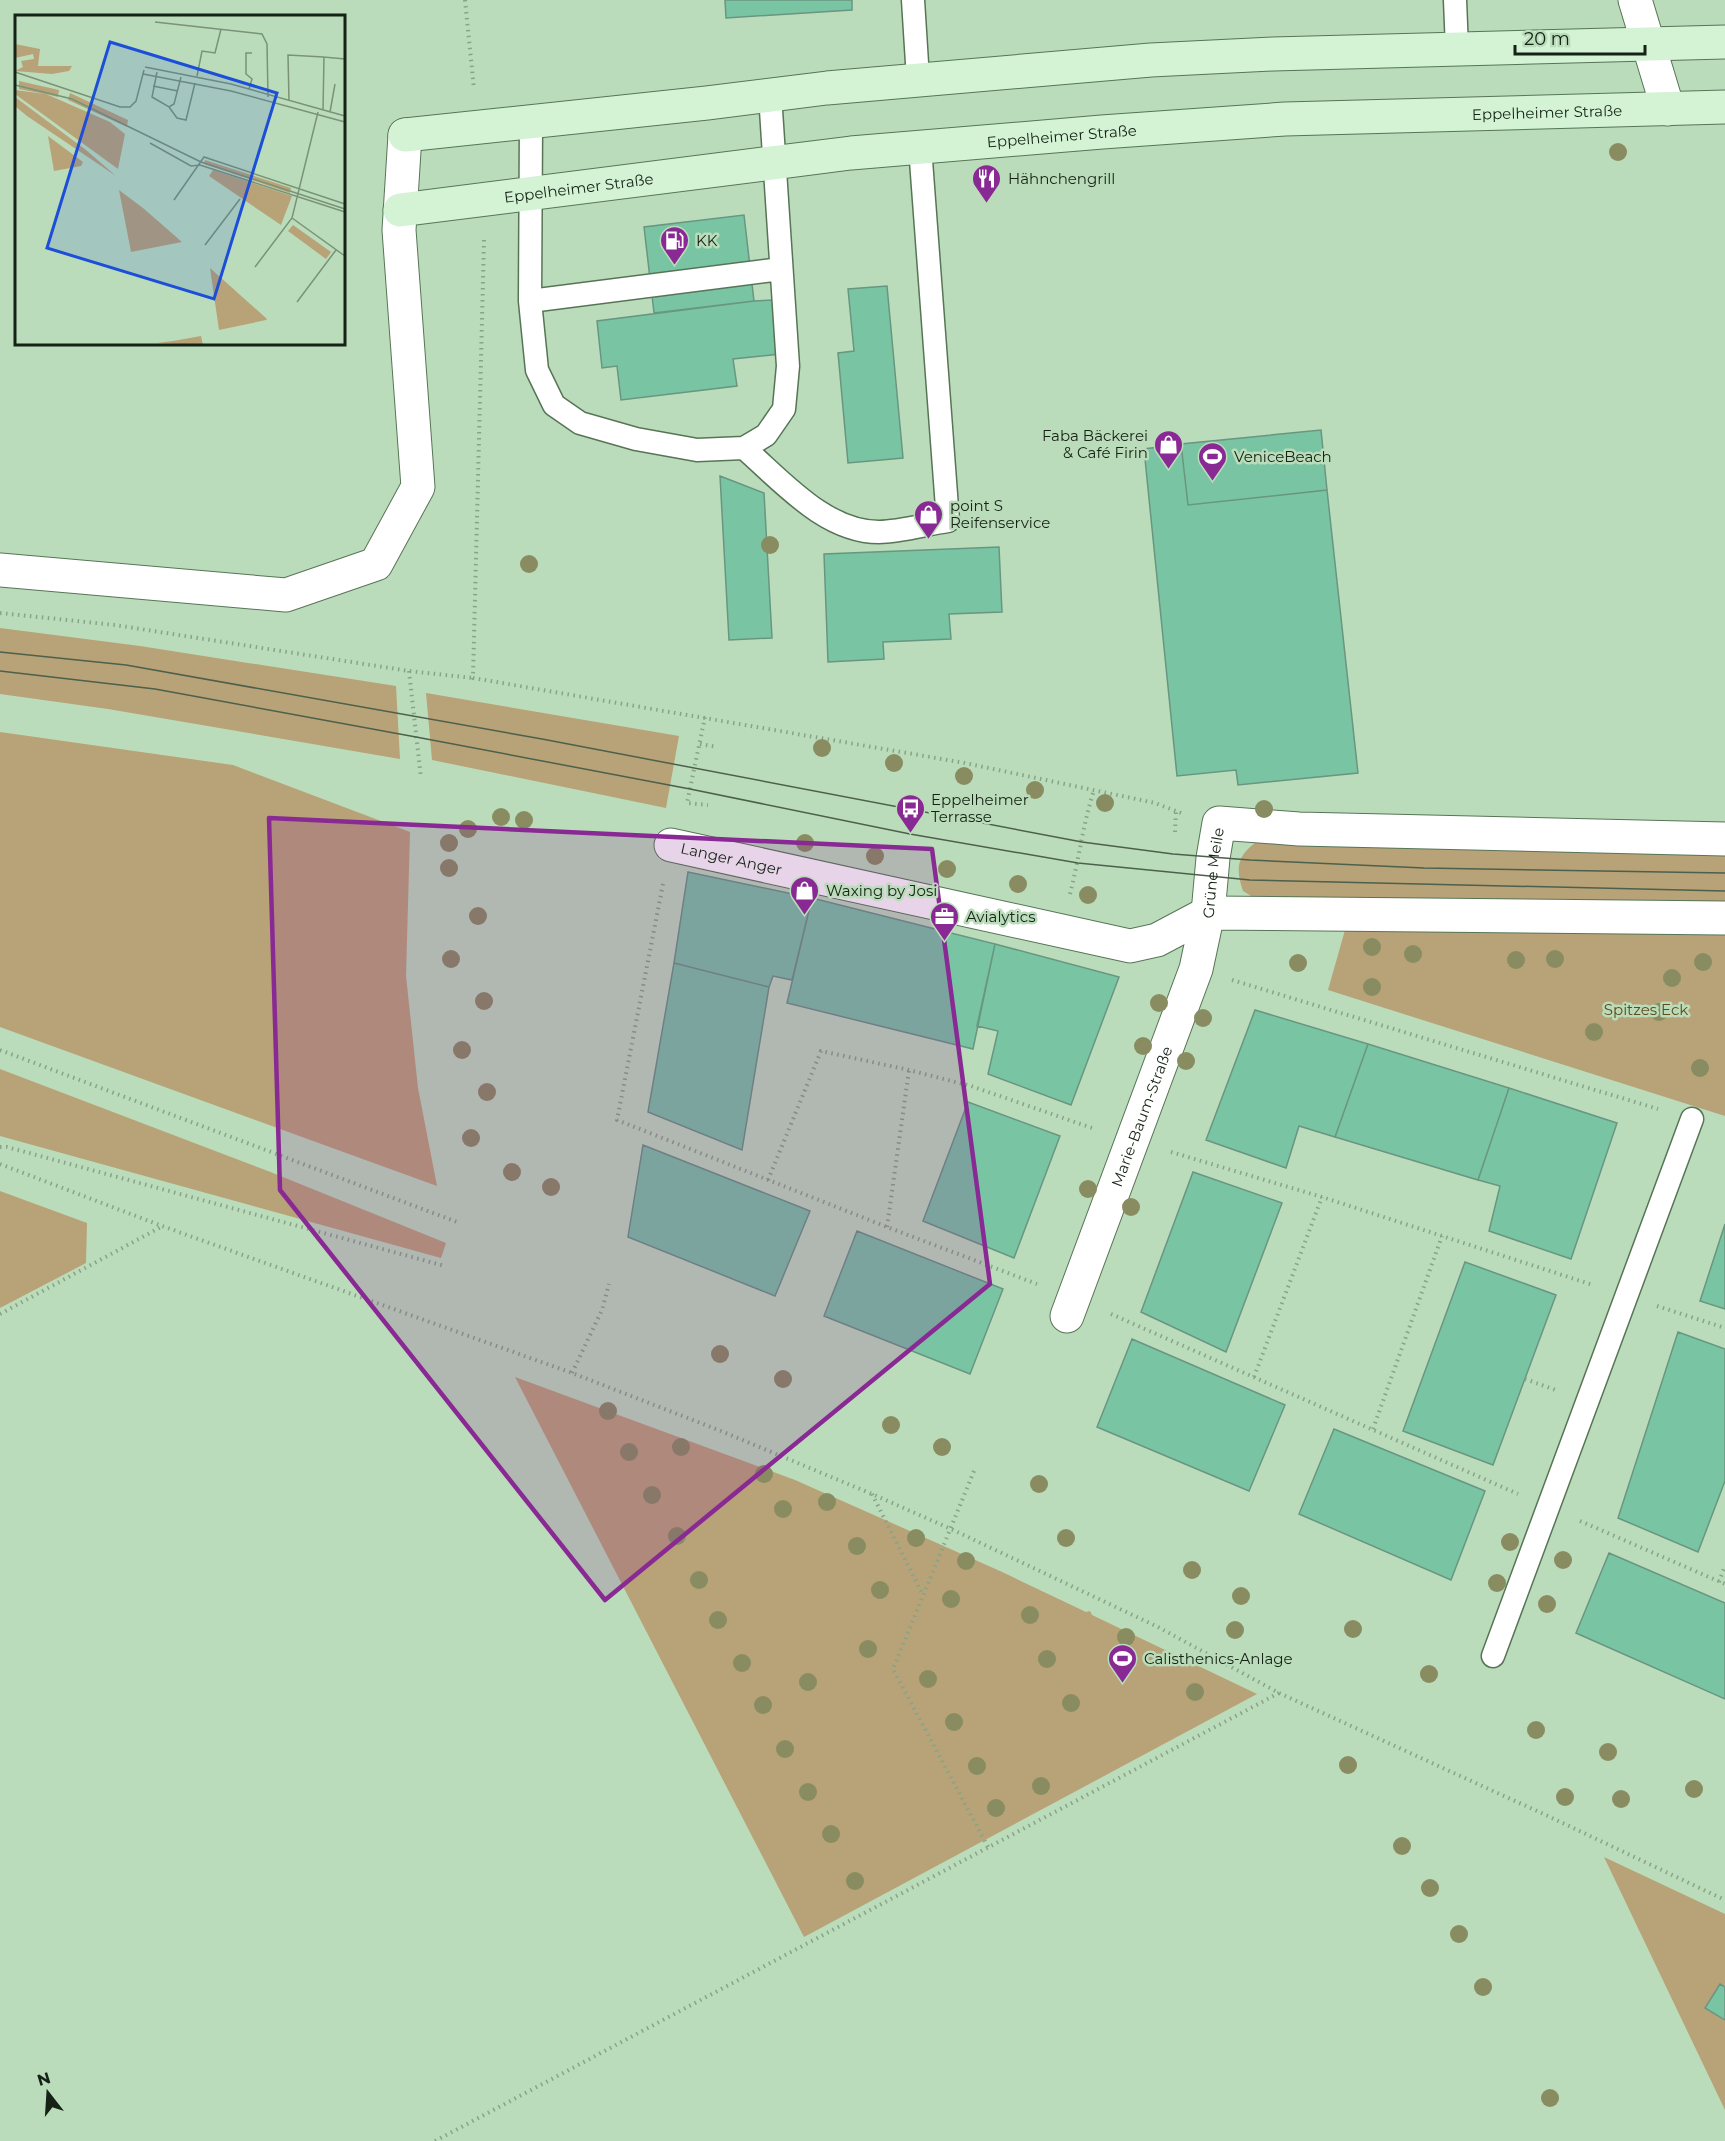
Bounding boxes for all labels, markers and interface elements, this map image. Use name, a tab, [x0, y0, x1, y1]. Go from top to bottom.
inset map	[15, 15, 345, 345]
scale bar	[1515, 18, 1646, 56]
text: 20 m	[1524, 28, 1570, 50]
street label: Eppelheimer Straße	[1472, 100, 1622, 123]
street label: Eppelheimer Straße	[986, 120, 1137, 151]
restaurant icon: Hähnchengrill	[971, 162, 1003, 204]
street label: Eppelheimer Straße	[503, 169, 654, 206]
place label: Hähnchengrill	[1008, 169, 1115, 188]
fuel station icon: KK	[659, 224, 691, 266]
place label: KK	[696, 231, 718, 250]
place label: Faba Bäckerei & Café Firin	[1042, 426, 1148, 462]
shop icon: Faba Bäckerei & Café Firin	[1153, 428, 1185, 470]
sports icon: VeniceBeach	[1197, 440, 1229, 482]
place label: VeniceBeach	[1234, 447, 1332, 466]
place label: point S Reifenservice	[950, 496, 1050, 532]
shop icon: point S Reifenservice	[913, 498, 945, 540]
place label: Eppelheimer Terrasse	[931, 790, 1029, 826]
bus stop icon: Eppelheimer Terrasse	[894, 792, 926, 834]
street label: Grüne Meile	[1198, 826, 1228, 919]
street label: Langer Anger	[679, 838, 784, 879]
shop icon: Waxing by Josi	[789, 874, 821, 916]
place label: Waxing by Josi	[826, 881, 937, 900]
office icon: Avialytics	[929, 900, 961, 942]
place label: Avialytics	[966, 907, 1035, 926]
park label: Spitzes Eck	[1604, 1000, 1688, 1019]
street label: Marie-Baum-Straße	[1106, 1043, 1176, 1189]
sports icon: Calisthenics-Anlage	[1107, 1642, 1139, 1684]
place label: Calisthenics-Anlage	[1144, 1649, 1293, 1668]
north arrow	[18, 2063, 78, 2123]
text: N	[35, 2068, 53, 2090]

